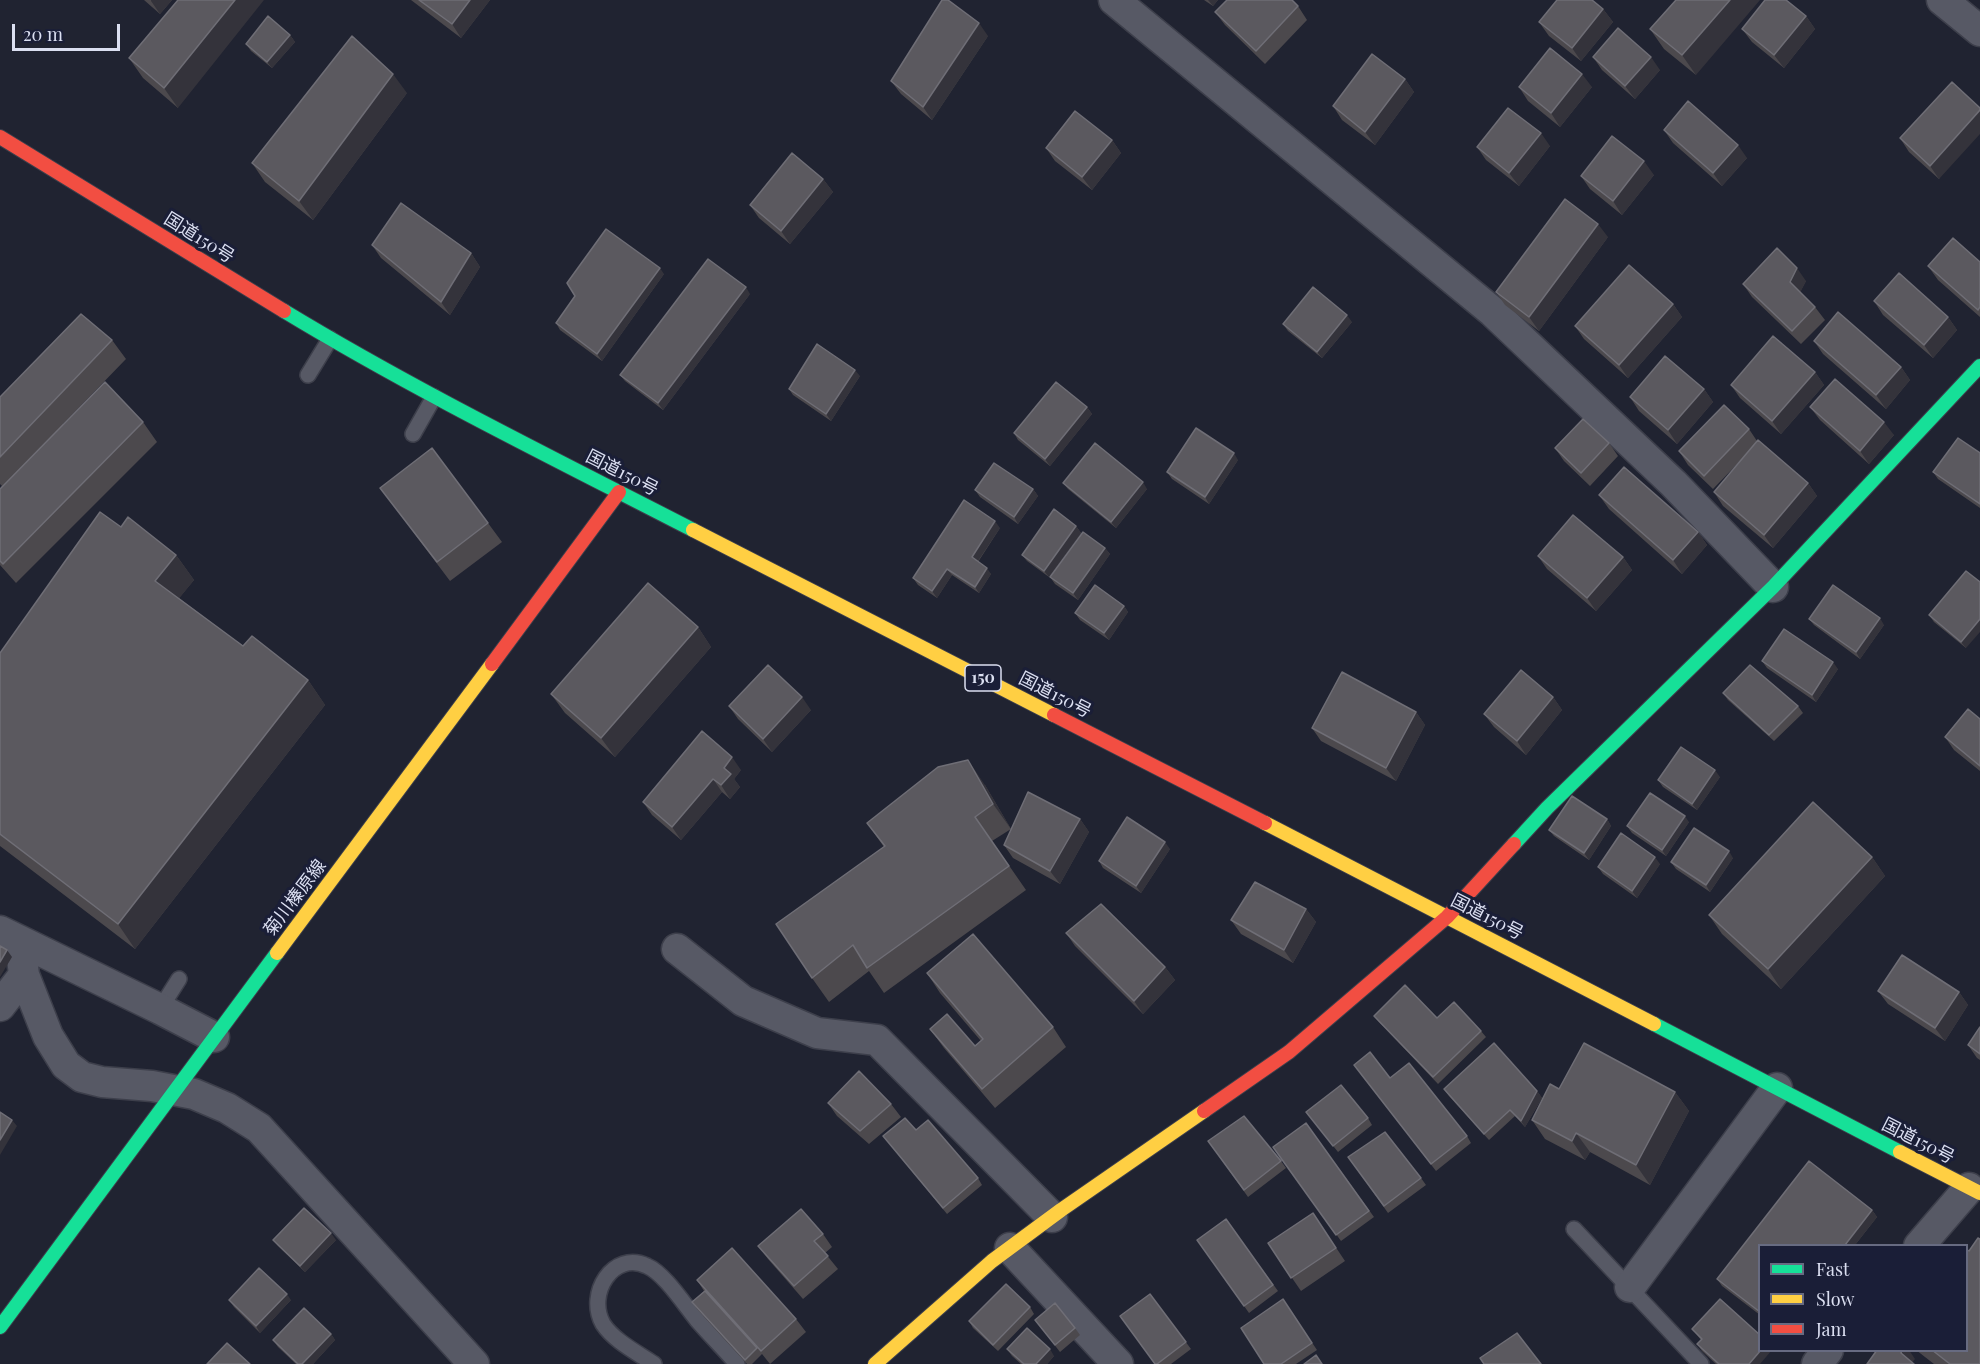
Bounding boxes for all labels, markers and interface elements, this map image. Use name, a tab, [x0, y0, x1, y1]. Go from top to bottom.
scale bar	[15, 12, 123, 50]
text: 20 m	[23, 22, 63, 46]
street label: 国道150号	[160, 208, 238, 268]
street label: 国道150号	[582, 446, 662, 500]
road number: 150	[965, 665, 1001, 691]
street label: 国道150号	[1015, 668, 1095, 722]
street label: 菊川榛原線	[259, 856, 331, 940]
street label: 国道150号	[1447, 890, 1527, 944]
street label: 国道150号	[1878, 1114, 1958, 1168]
legend	[1758, 1244, 1968, 1352]
text: Fast	[1816, 1257, 1849, 1281]
text: Slow	[1816, 1287, 1854, 1311]
text: Jam	[1816, 1317, 1846, 1341]

